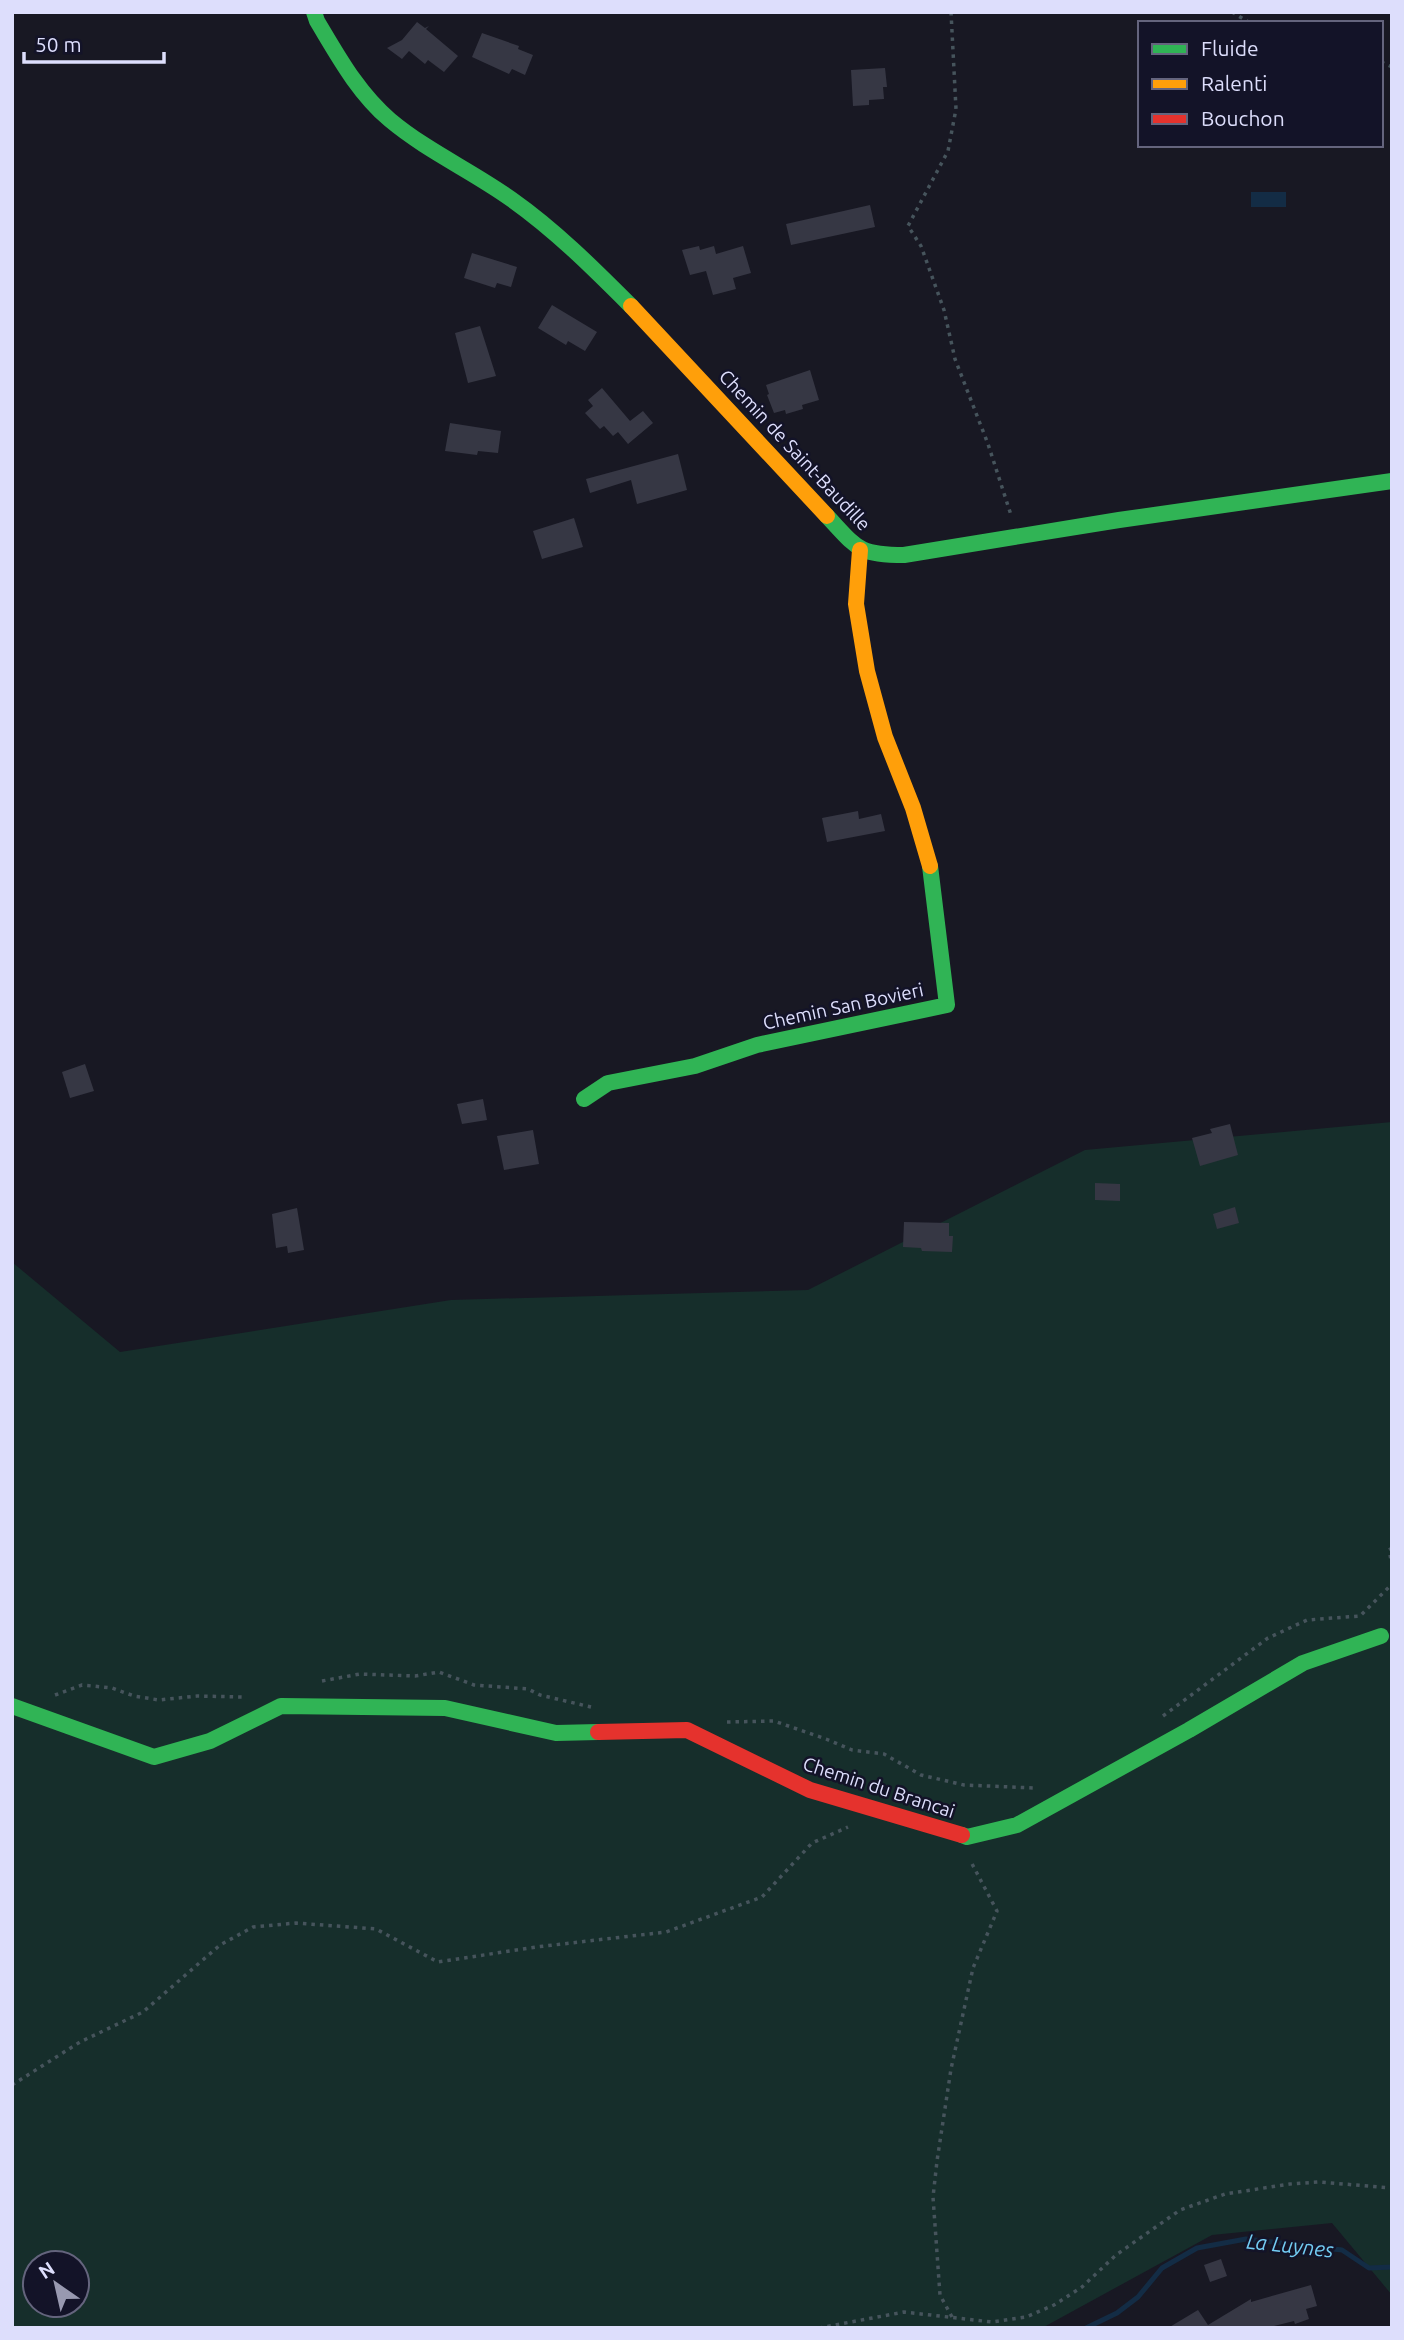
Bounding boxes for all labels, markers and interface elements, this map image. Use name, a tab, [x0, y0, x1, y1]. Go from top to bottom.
scale bar	[24, 21, 164, 65]
legend	[1138, 21, 1383, 147]
text: 50 m	[35, 32, 82, 56]
text: Fluide	[1201, 36, 1259, 60]
text: Ralenti	[1201, 71, 1267, 95]
text: Bouchon	[1201, 106, 1285, 130]
street label: Chemin de Saint-Baudille	[715, 365, 875, 535]
street label: Chemin San Bovieri	[761, 978, 925, 1034]
street label: Chemin du Brancai	[800, 1752, 958, 1822]
water label: La Luynes	[1245, 2228, 1335, 2262]
north arrow	[21, 2249, 91, 2319]
text: N	[34, 2257, 59, 2283]

